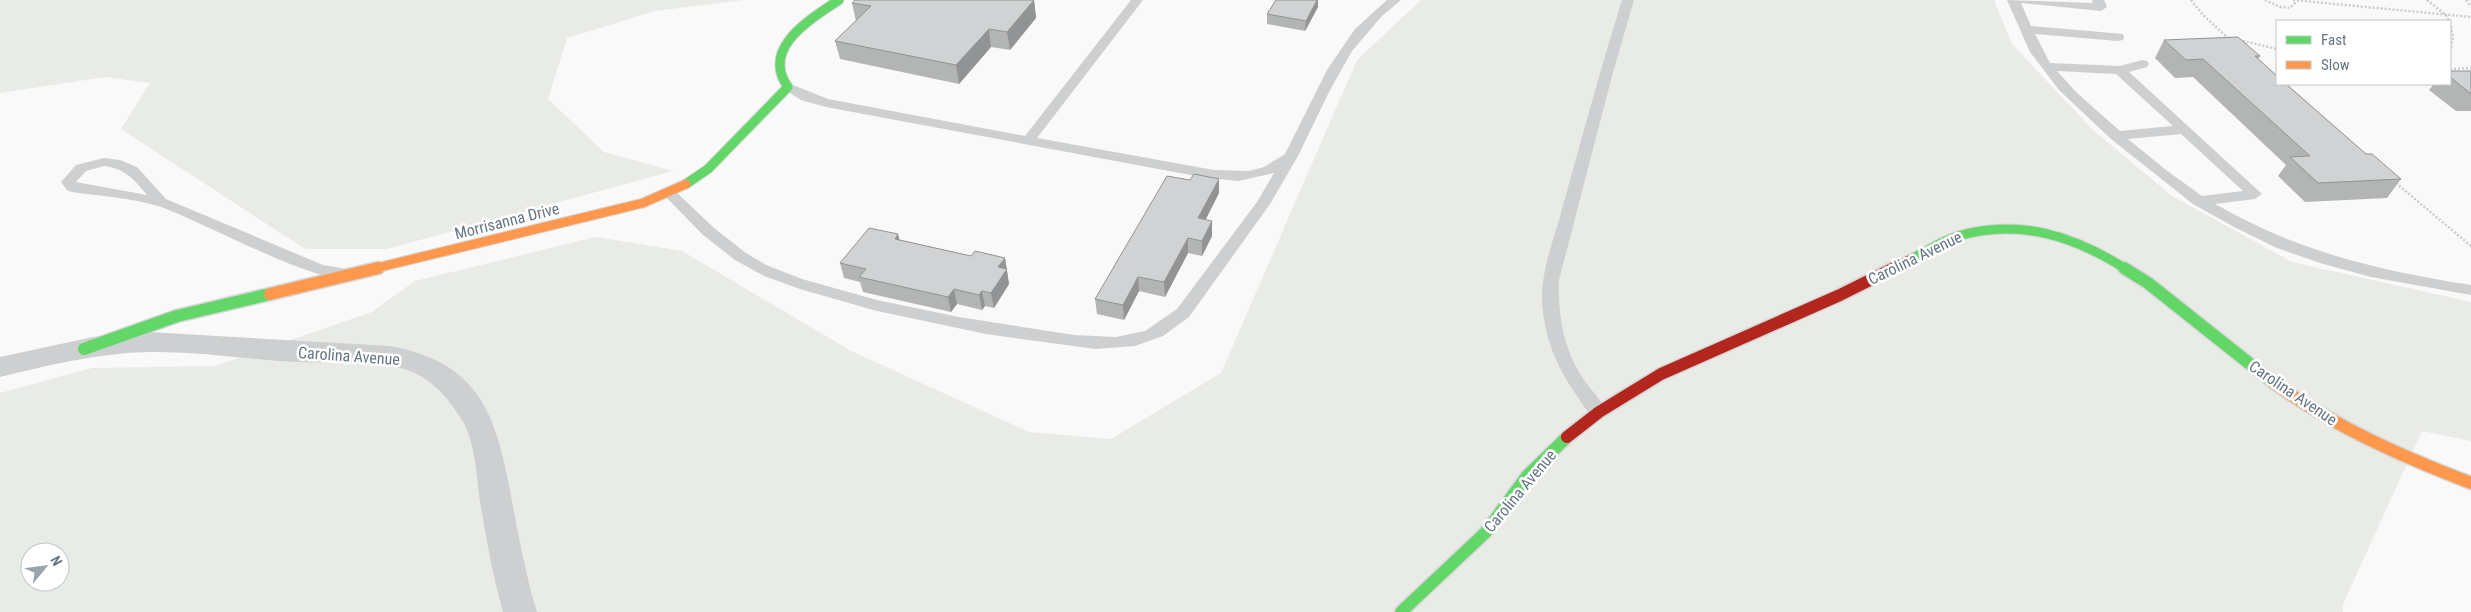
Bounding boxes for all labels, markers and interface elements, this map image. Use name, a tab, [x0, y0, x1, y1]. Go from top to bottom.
legend	[2276, 20, 2451, 85]
text: Fast	[2321, 31, 2346, 49]
text: Slow	[2321, 56, 2350, 74]
street label: Morrisanna Drive	[453, 199, 561, 243]
street label: Carolina Avenue	[1865, 227, 1965, 289]
street label: Carolina Avenue	[297, 343, 401, 369]
street label: Carolina Avenue	[2245, 357, 2341, 429]
street label: Carolina Avenue	[1480, 446, 1560, 536]
north arrow	[20, 542, 70, 592]
text: N	[47, 553, 65, 568]

